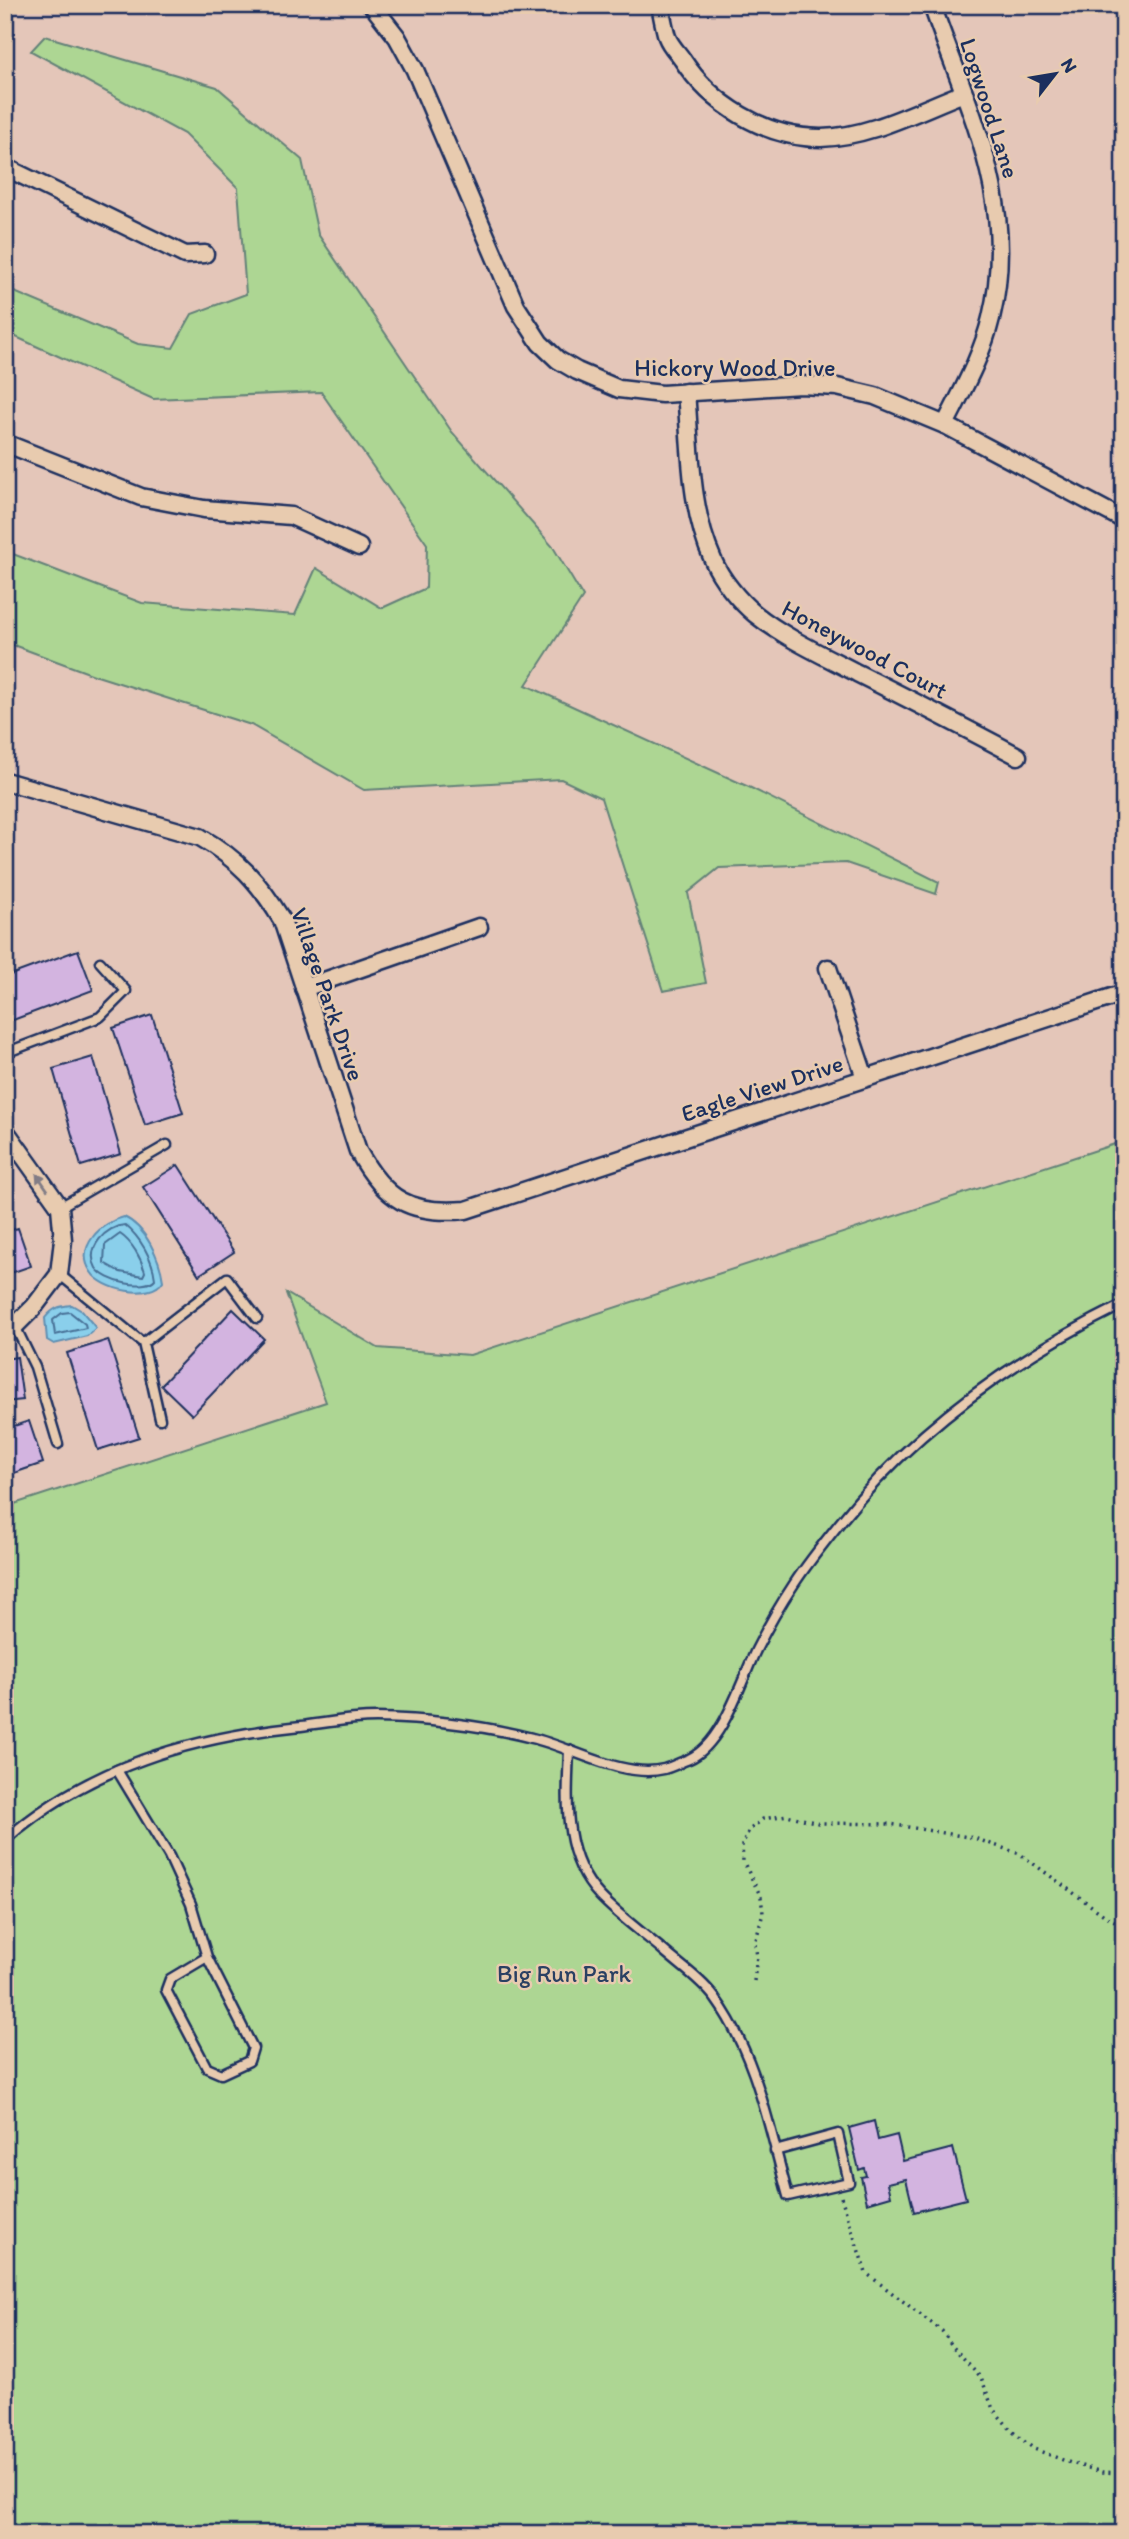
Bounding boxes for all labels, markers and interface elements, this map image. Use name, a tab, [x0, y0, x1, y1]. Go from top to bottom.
street label: Logwood Lane	[954, 34, 1026, 182]
north arrow	[1020, 38, 1090, 108]
text: N	[1056, 54, 1082, 77]
street label: Hickory Wood Drive	[634, 353, 836, 382]
street label: Honeywood Court	[777, 593, 953, 705]
street label: Village Park Drive	[285, 904, 371, 1084]
street label: Eagle View Drive	[677, 1048, 847, 1128]
one-way arrow	[35, 1173, 49, 1191]
park label: Big Run Park	[497, 1959, 632, 1988]

